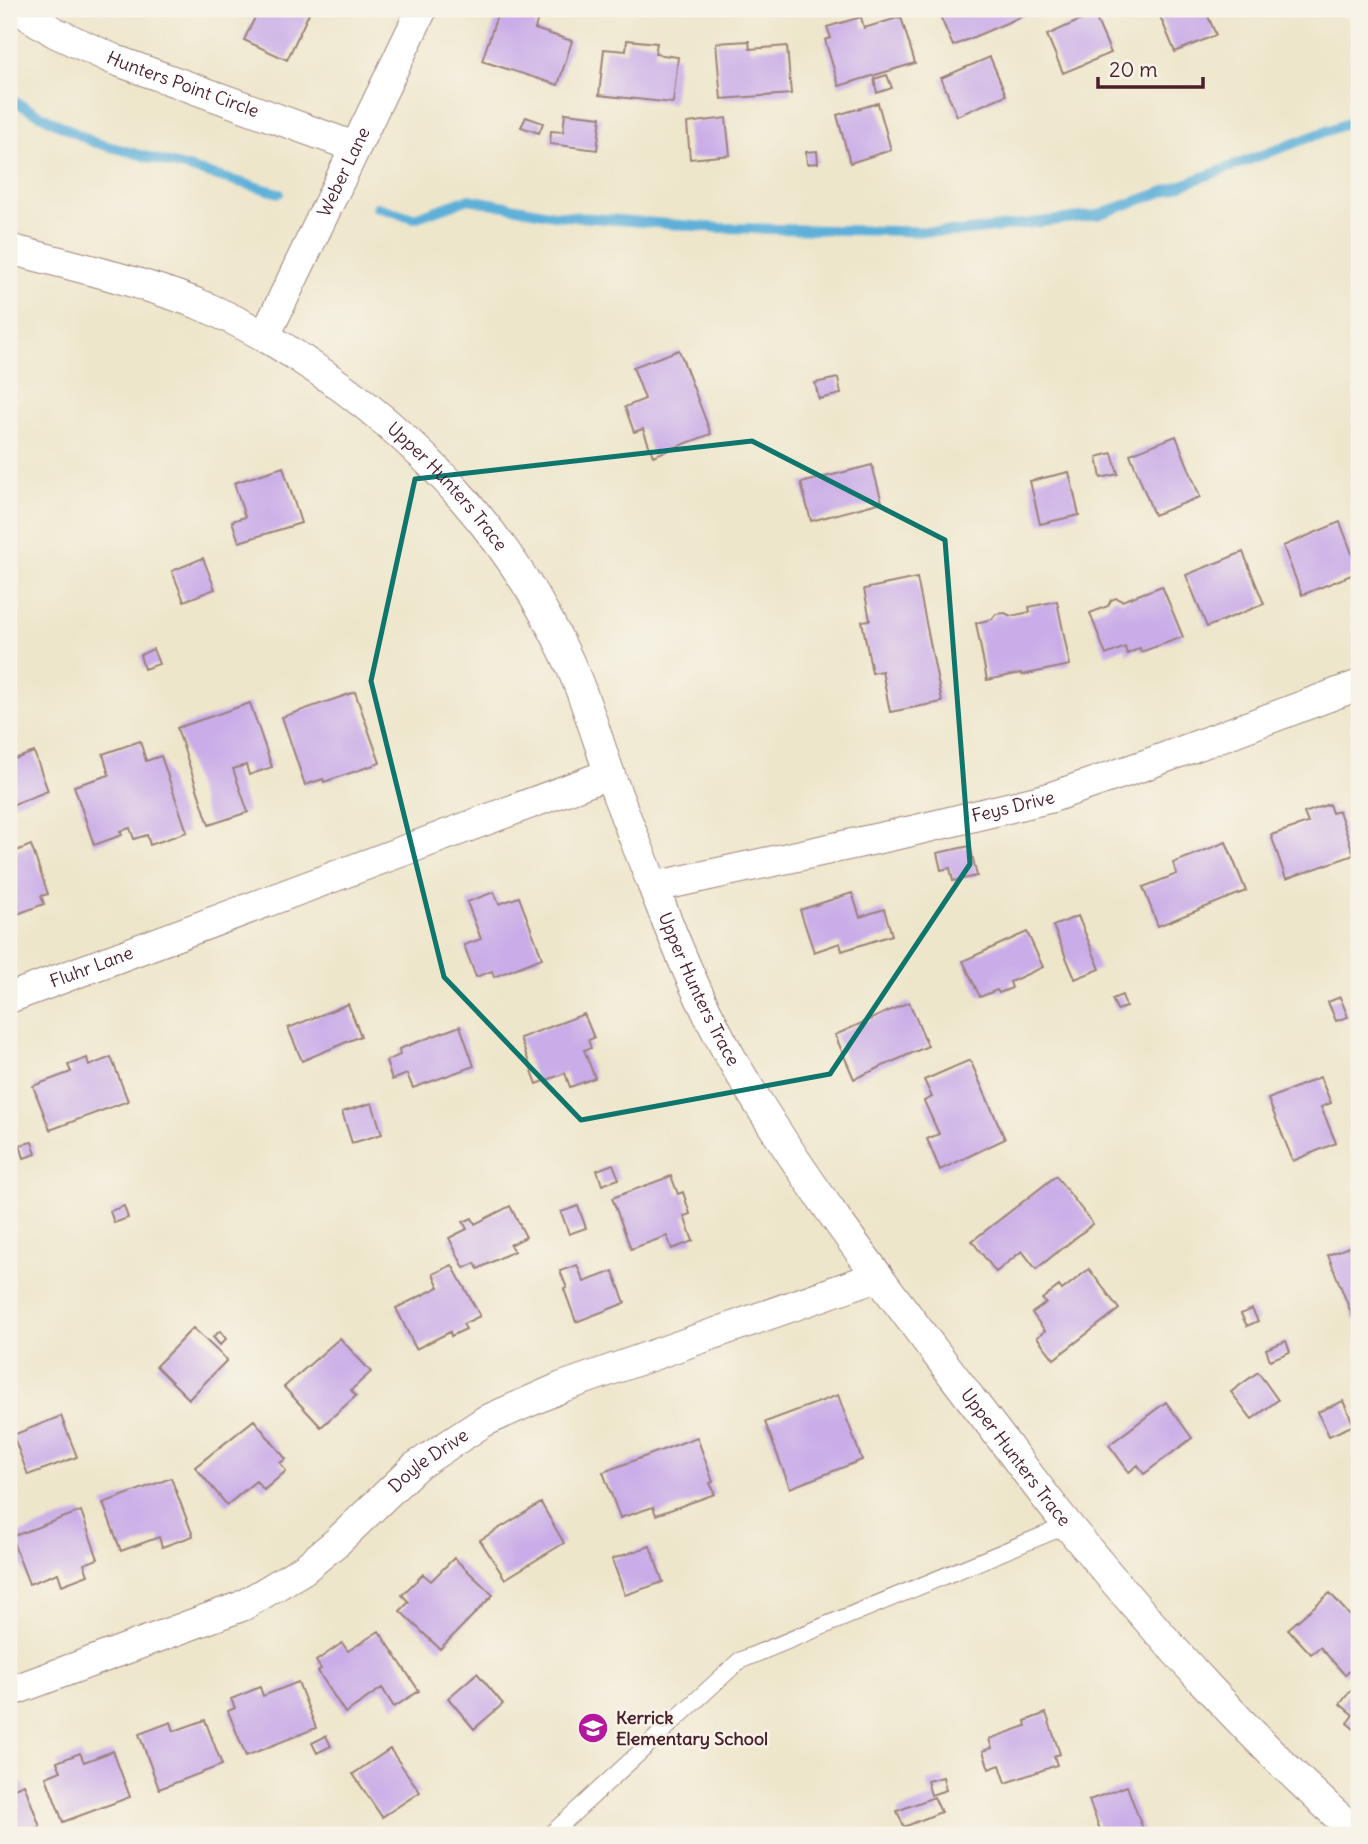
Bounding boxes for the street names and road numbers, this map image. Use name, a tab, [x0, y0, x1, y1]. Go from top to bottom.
street label: Hunters Point Circle	[103, 46, 262, 122]
street label: Weber Lane	[312, 123, 375, 220]
street label: Upper Hunters Trace	[383, 417, 513, 555]
street label: Feys Drive	[969, 785, 1057, 827]
street label: Upper Hunters Trace	[654, 909, 745, 1070]
street label: Fluhr Lane	[47, 941, 136, 993]
street label: Upper Hunters Trace	[956, 1384, 1076, 1531]
street label: Doyle Drive	[383, 1423, 472, 1497]

